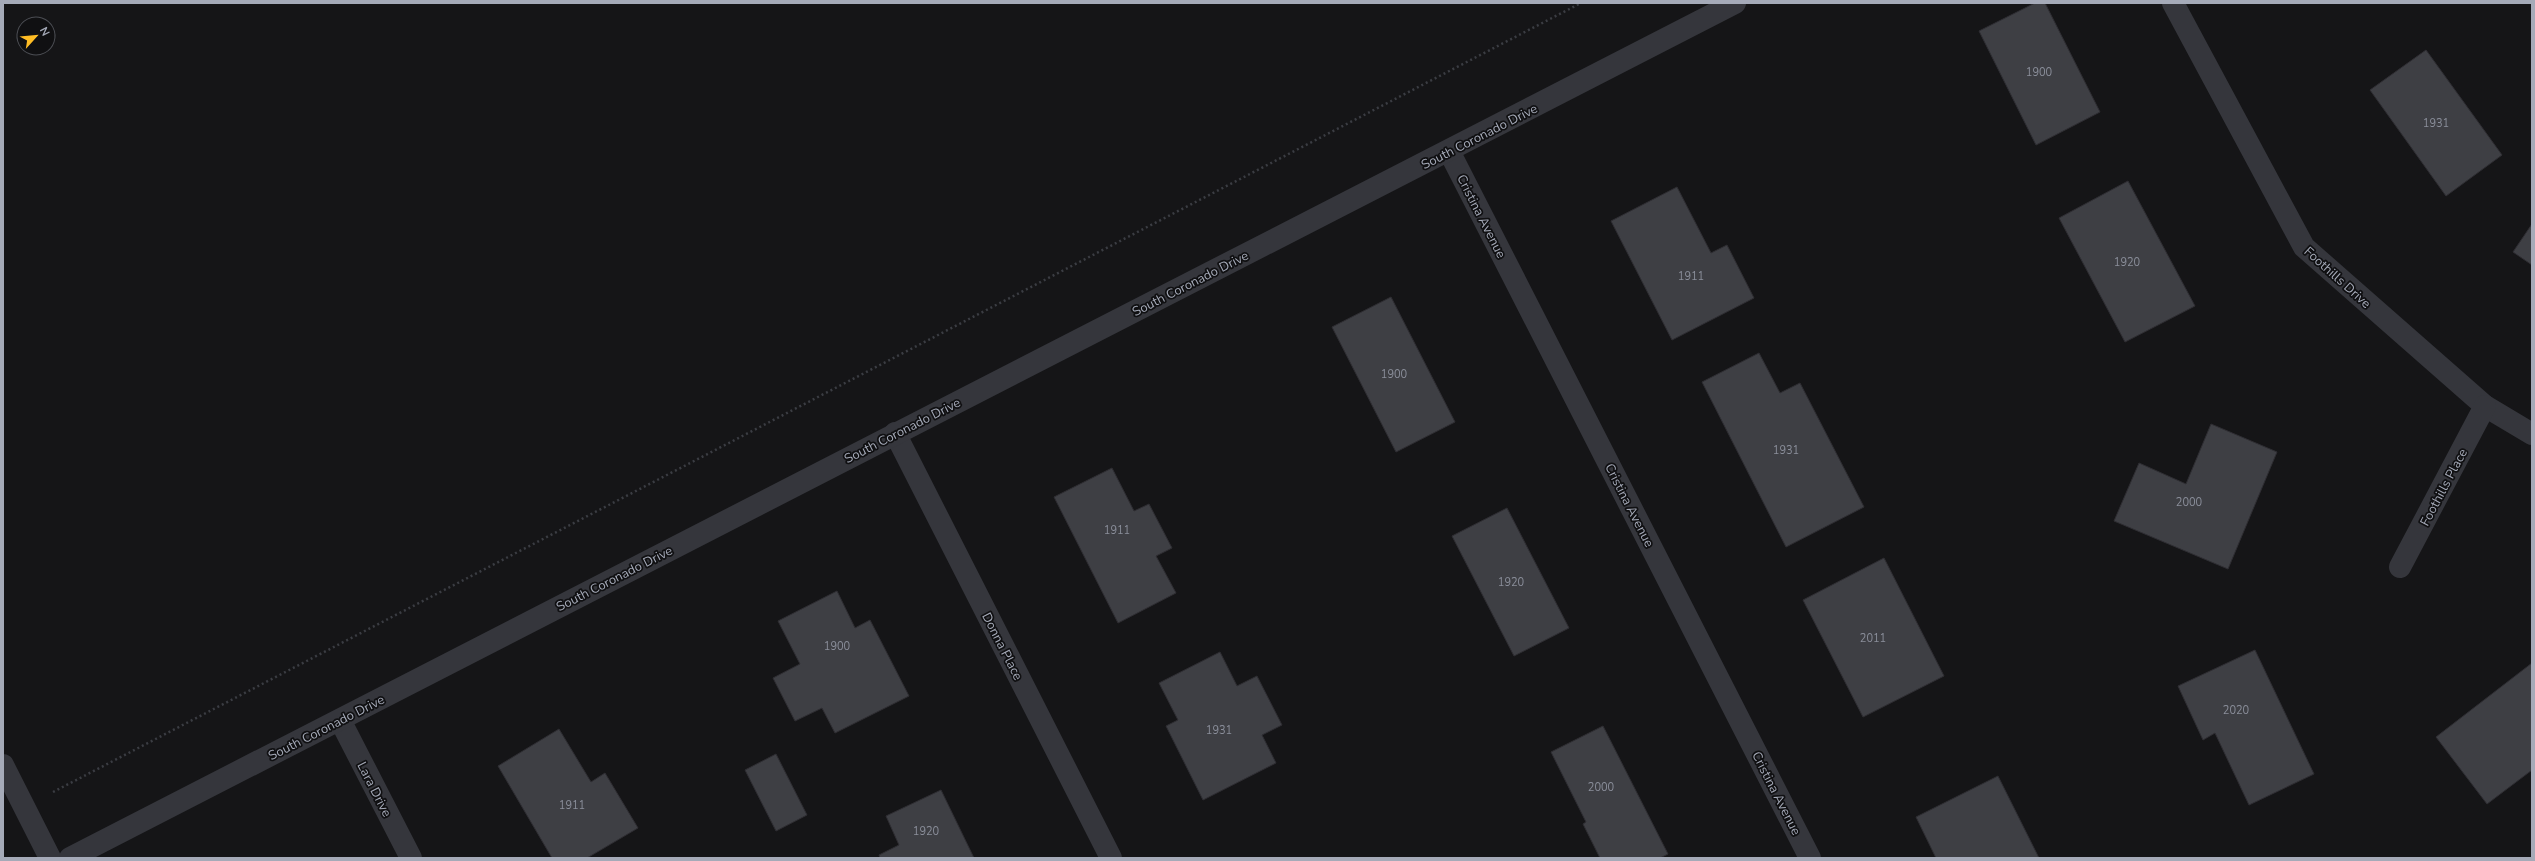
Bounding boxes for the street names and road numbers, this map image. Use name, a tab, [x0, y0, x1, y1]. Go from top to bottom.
street label: South Coronado Drive	[1418, 100, 1541, 174]
street label: Cristina Avenue	[1452, 171, 1510, 262]
street label: Foothills Drive	[2300, 243, 2375, 313]
street label: South Coronado Drive	[1129, 247, 1252, 321]
street label: South Coronado Drive	[841, 394, 964, 468]
street label: Foothills Place	[2416, 446, 2472, 529]
street label: Cristina Avenue	[1600, 460, 1658, 551]
street label: South Coronado Drive	[553, 542, 676, 616]
street label: Donna Place	[977, 610, 1027, 683]
street label: South Coronado Drive	[265, 691, 388, 765]
street label: Cristina Avenue	[1747, 748, 1805, 839]
street label: Lara Drive	[353, 759, 396, 820]

